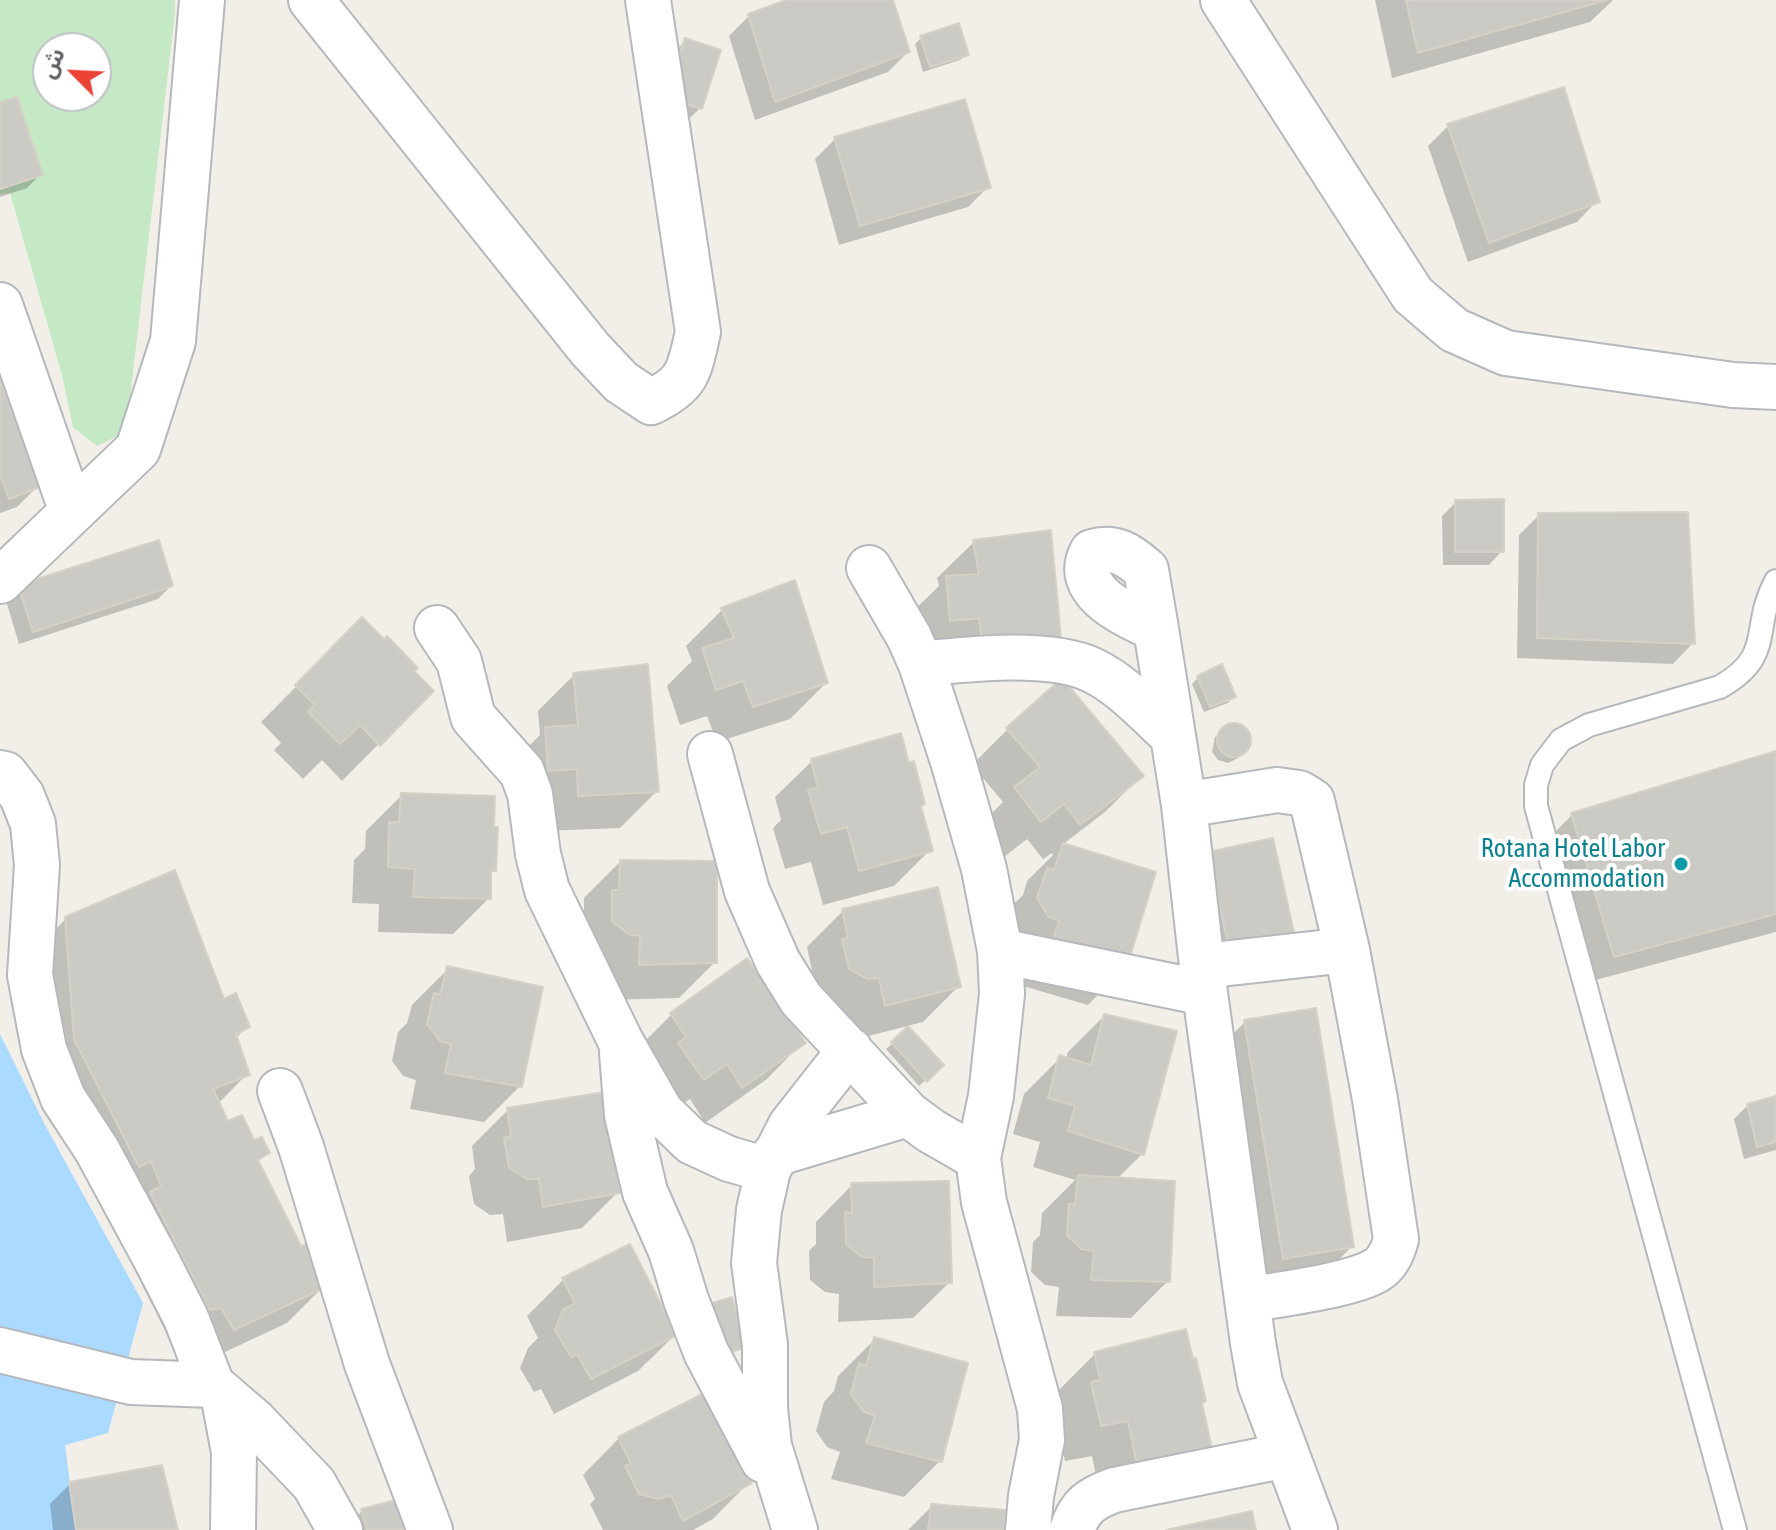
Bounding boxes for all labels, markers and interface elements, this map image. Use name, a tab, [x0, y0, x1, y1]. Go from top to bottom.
north arrow	[32, 32, 112, 112]
text: ش	[34, 44, 70, 82]
place label: Rotana Hotel Labor Accommodation	[1481, 833, 1665, 894]
marker: Rotana Hotel Labor Accommodation	[1672, 855, 1690, 873]

